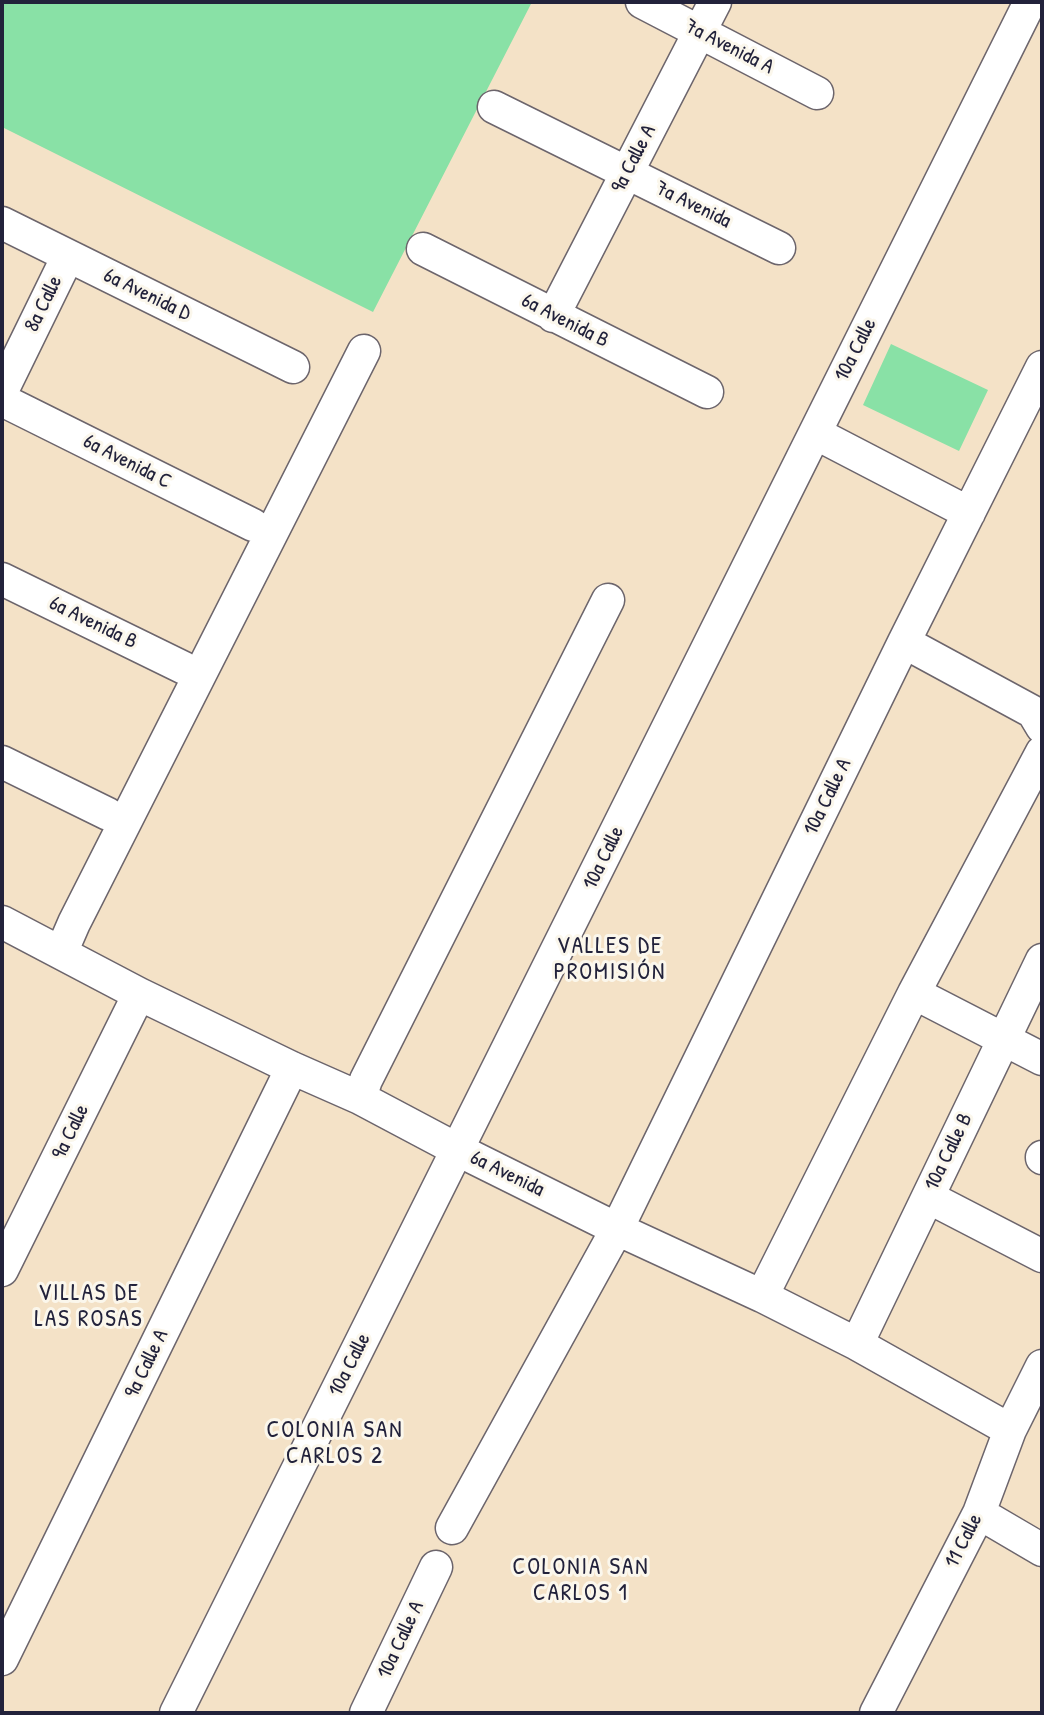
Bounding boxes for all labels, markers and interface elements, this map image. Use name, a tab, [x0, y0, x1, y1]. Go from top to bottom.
street label: 7a Avenida A	[680, 14, 778, 80]
street label: 9a Calle A	[606, 121, 662, 197]
street label: 7a Avenida	[651, 176, 735, 234]
street label: 6a Avenida D	[99, 263, 195, 327]
street label: 8a Calle	[20, 272, 68, 336]
street label: 6a Avenida B	[517, 288, 613, 354]
street label: 10a Calle	[830, 314, 882, 386]
street label: 6a Avenida C	[79, 429, 175, 495]
street label: 6a Avenida B	[45, 591, 141, 655]
street label: 10a Calle A	[799, 754, 857, 840]
street label: 10a Calle	[578, 822, 630, 894]
district label: VALLES DE PROMISIÓN	[555, 933, 665, 987]
street label: 9a Calle	[47, 1100, 95, 1164]
street label: 10a Calle B	[920, 1109, 978, 1195]
street label: 6a Avenida	[466, 1145, 548, 1203]
district label: VILLAS DE LAS ROSAS	[36, 1280, 142, 1334]
street label: 9a Calle A	[120, 1326, 174, 1402]
street label: 10a Calle	[324, 1329, 376, 1401]
district label: COLONIA SAN CARLOS 2	[268, 1417, 402, 1471]
street label: 11 Calle	[940, 1510, 988, 1572]
district label: COLONIA SAN CARLOS 1	[514, 1554, 648, 1608]
street label: 10a Calle A	[372, 1597, 430, 1683]

